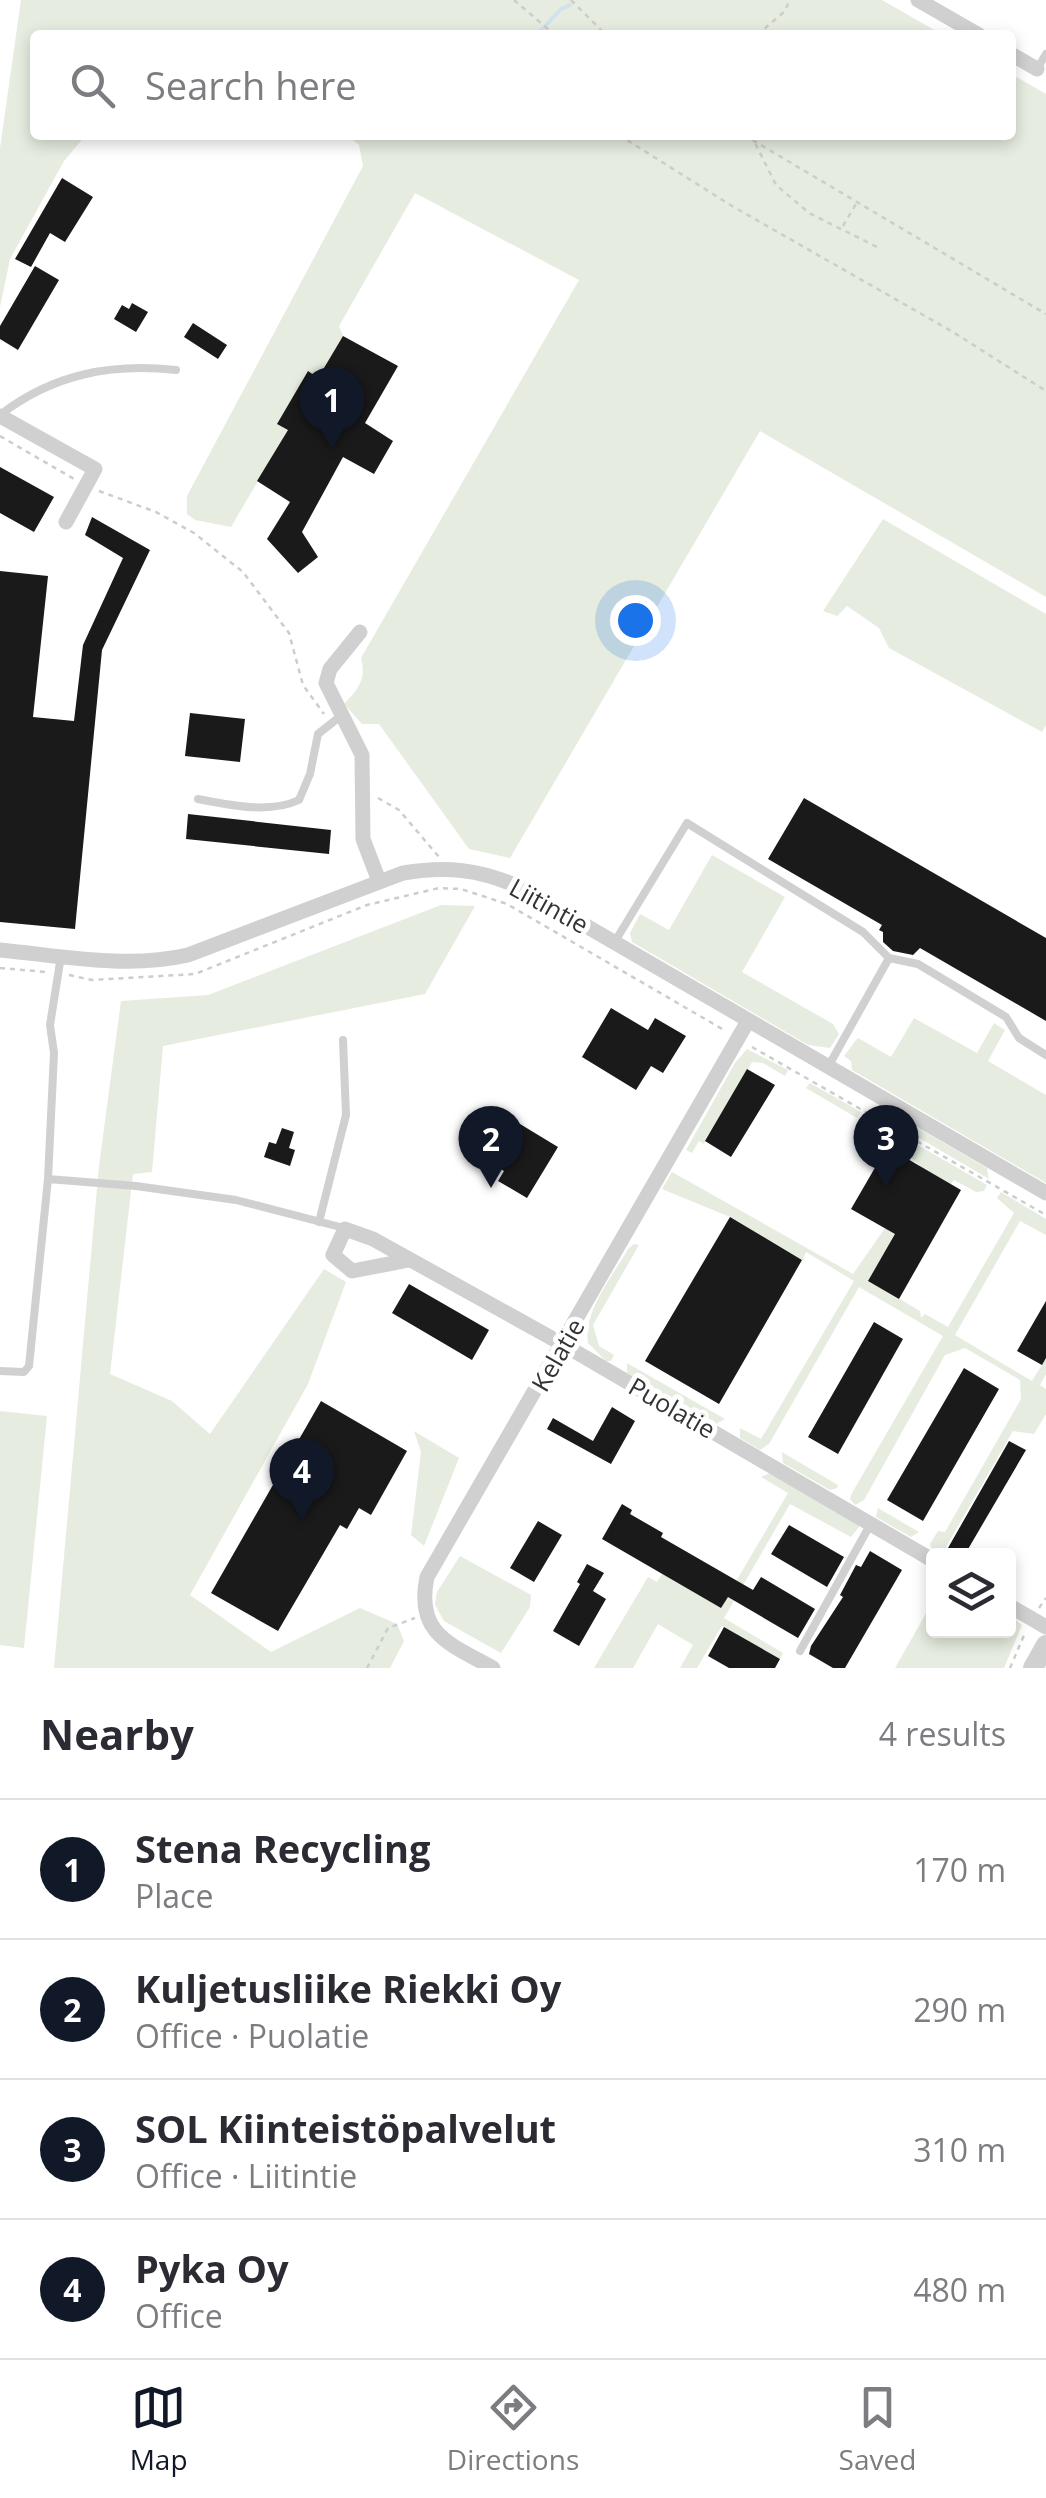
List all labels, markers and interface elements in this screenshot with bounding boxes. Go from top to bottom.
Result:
search box [30,30,1016,140]
icon: search [65,58,120,113]
text: Search here [145,59,357,111]
pin: 1 [300,366,364,449]
your location [610,595,661,646]
street label: Liitintie [504,870,595,941]
pin: 3 [854,1104,918,1187]
pin: 2 [458,1106,524,1188]
street label: Kelatie [523,1312,592,1397]
street label: Puolatie [623,1369,722,1446]
pin: 4 [270,1438,334,1520]
map controls [926,1548,1016,1638]
button: layers [926,1548,1016,1638]
text: Nearby [40,1705,194,1762]
text: 4 results [879,1712,1006,1755]
text: Stena Recycling [135,1822,431,1874]
text: 1 [63,1848,82,1891]
text: 170 m [913,1848,1006,1891]
text: Place [135,1874,213,1917]
text: Kuljetusliike Riekki Oy [135,1962,561,2014]
text: 2 [63,1988,82,2031]
text: 290 m [913,1988,1006,2031]
text: Office · Puolatie [135,2014,369,2057]
text: SOL Kiinteistöpalvelut [135,2102,556,2154]
text: 3 [63,2128,82,2171]
text: 310 m [913,2128,1006,2171]
text: Office · Liitintie [135,2154,357,2197]
text: Pyka Oy [135,2242,289,2294]
text: 4 [63,2268,82,2311]
text: 480 m [913,2268,1006,2311]
text: Office [135,2294,223,2337]
tab: Map [130,2380,188,2478]
tab: Directions [447,2380,579,2478]
tab: Saved [839,2380,916,2478]

